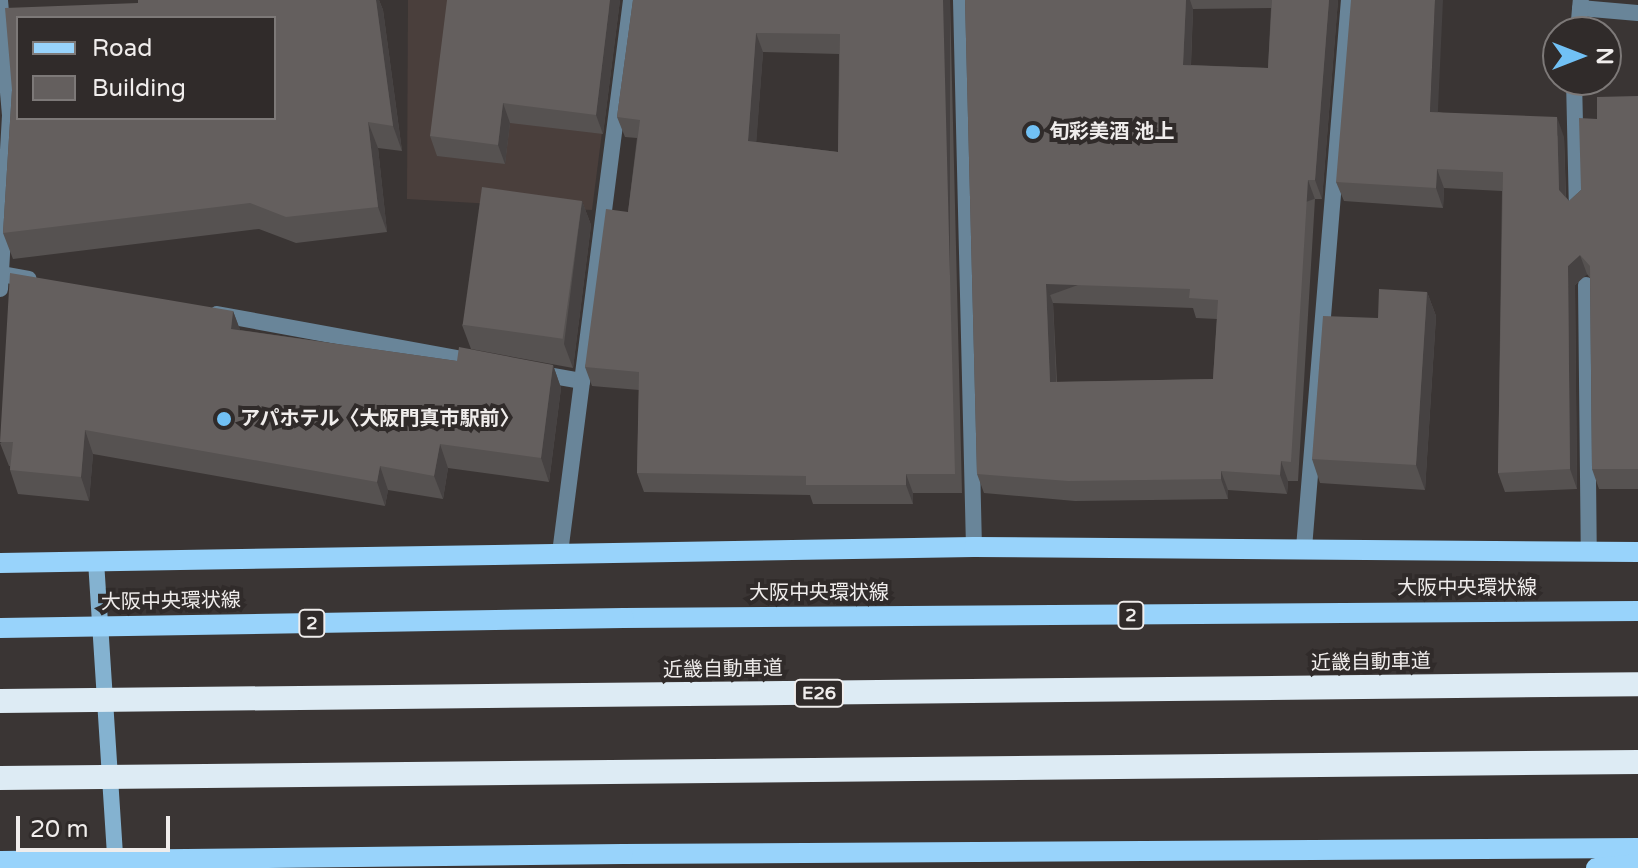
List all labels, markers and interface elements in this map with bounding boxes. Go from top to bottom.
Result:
legend [16,16,276,120]
north arrow [1542,16,1622,96]
text: Road [92,34,152,63]
text: N [1591,47,1617,65]
text: Building [92,74,186,103]
place label: 旬彩美酒 池上 [1049,120,1174,144]
marker: 旬彩美酒 池上 [1024,123,1042,141]
place label: アパホテル〈大阪門真市駅前〉 [240,407,520,431]
marker: アパホテル〈大阪門真市駅前〉 [215,410,233,428]
street label: 大阪中央環状線 [1397,576,1537,600]
street label: 大阪中央環状線 [749,581,889,605]
street label: 大阪中央環状線 [101,589,241,615]
road number: 2 [1117,601,1145,629]
road number: 2 [298,609,326,637]
street label: 近畿自動車道 [1311,650,1431,676]
street label: 近畿自動車道 [663,657,783,683]
road number: E26 [793,679,845,707]
scale bar [20,800,174,850]
text: 20 m [30,815,88,844]

